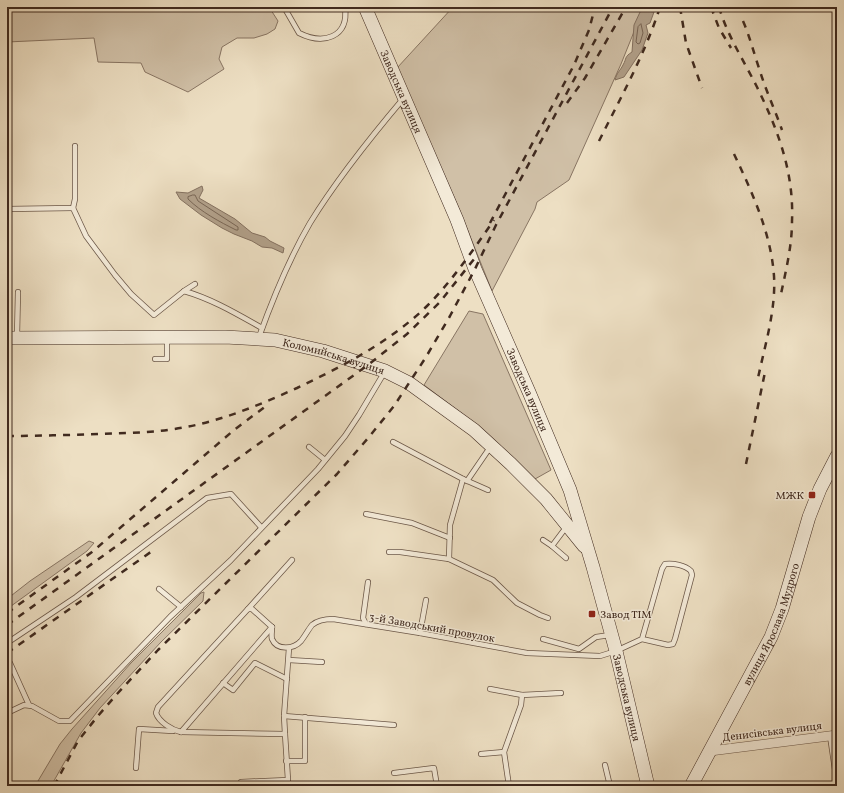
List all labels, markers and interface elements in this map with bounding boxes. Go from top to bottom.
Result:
street label: Заводська вулиця [376,48,425,136]
street label: Коломийська вулиця [281,336,386,379]
street label: Заводська вулиця [502,346,551,435]
place label: МЖК [776,489,805,504]
marker: МЖК [807,490,817,500]
street label: вулиця Ярослава Мудрого [740,562,804,689]
place label: Завод ТІМ [600,608,652,623]
marker: Завод ТІМ [587,609,597,619]
street label: 3-й Заводський провулок [368,610,496,647]
street label: Заводська вулиця [608,653,643,743]
street label: Денисівська вулиця [722,719,823,746]

